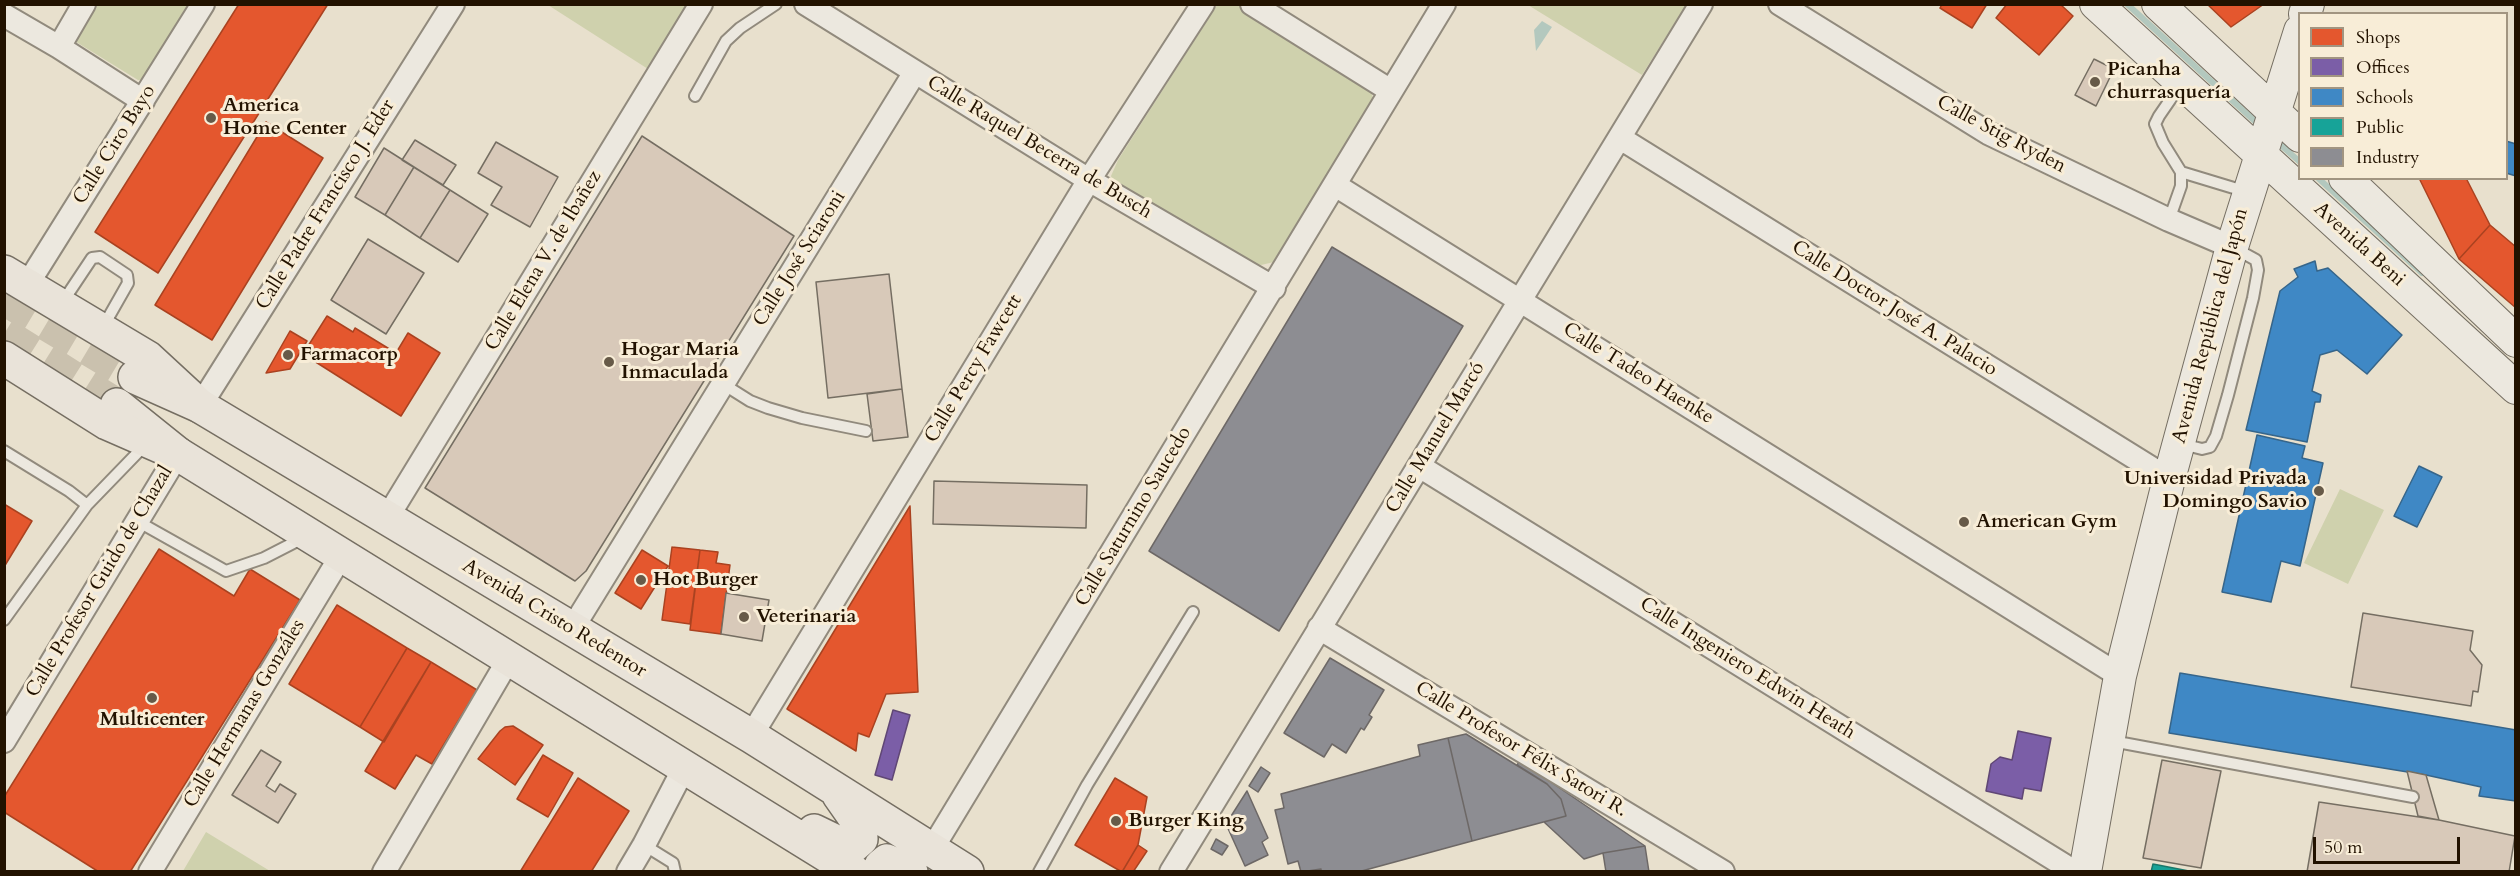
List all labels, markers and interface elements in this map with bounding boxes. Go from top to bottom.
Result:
legend [2298,12,2508,180]
text: Shops [2356,25,2400,50]
text: Offices [2356,55,2410,80]
place label: Picanha churrasquería [2107,58,2231,105]
street label: Calle Raquel Becerra de Busch [922,71,1156,225]
marker: Picanha churrasquería [2088,75,2102,89]
street label: Calle Ciro Bayo [69,81,161,209]
text: Schools [2356,85,2413,110]
street label: Calle Stig Ryden [1932,91,2070,179]
place label: America Home Center [223,94,347,141]
street label: Calle Padre Francisco J. Eder [251,95,401,315]
marker: America Home Center [204,111,218,125]
text: Public [2356,115,2404,140]
text: Industry [2356,145,2420,170]
street label: Calle Elena V. de Ibañez [481,166,607,356]
street label: Calle José Sciaroni [749,187,851,331]
street label: Avenida Beni [2308,198,2410,292]
street label: Avenida República del Japón [2168,206,2254,446]
street label: Calle Doctor José A. Palacio [1787,236,2001,382]
street label: Calle Percy Fawcett [920,291,1028,447]
street label: Calle Tadeo Haenke [1558,318,1718,430]
place label: Hogar Maria Inmaculada [621,338,739,385]
place label: Farmacorp [300,343,398,367]
marker: Farmacorp [281,348,295,362]
marker: Hogar Maria Inmaculada [602,355,616,369]
street label: Calle Manuel Marcó [1381,358,1491,518]
street label: Calle Saturnino Saucedo [1071,423,1197,611]
street label: Calle Profesor Guido de Chazal [21,462,179,702]
place label: Universidad Privada Domingo Savio [2124,467,2307,514]
marker: Universidad Privada Domingo Savio [2312,484,2326,498]
place label: American Gym [1976,510,2117,534]
marker: American Gym [1957,515,1971,529]
street label: Avenida Cristo Redentor [457,554,651,684]
place label: Hot Burger [653,568,758,592]
marker: Hot Burger [634,573,648,587]
street label: Calle Ingeniero Edwin Heath [1635,593,1859,745]
place label: Veterinaria [756,605,856,629]
marker: Veterinaria [737,610,751,624]
street label: Calle Hermanas Gonzáles [179,615,311,813]
street label: Calle Profesor Félix Satori R. [1411,677,1631,823]
marker: Multicenter [145,691,159,705]
place label: Multicenter [99,708,205,732]
place label: Burger King [1128,809,1244,833]
marker: Burger King [1109,814,1123,828]
scale bar [2316,825,2463,863]
text: 50 m [2324,835,2363,860]

